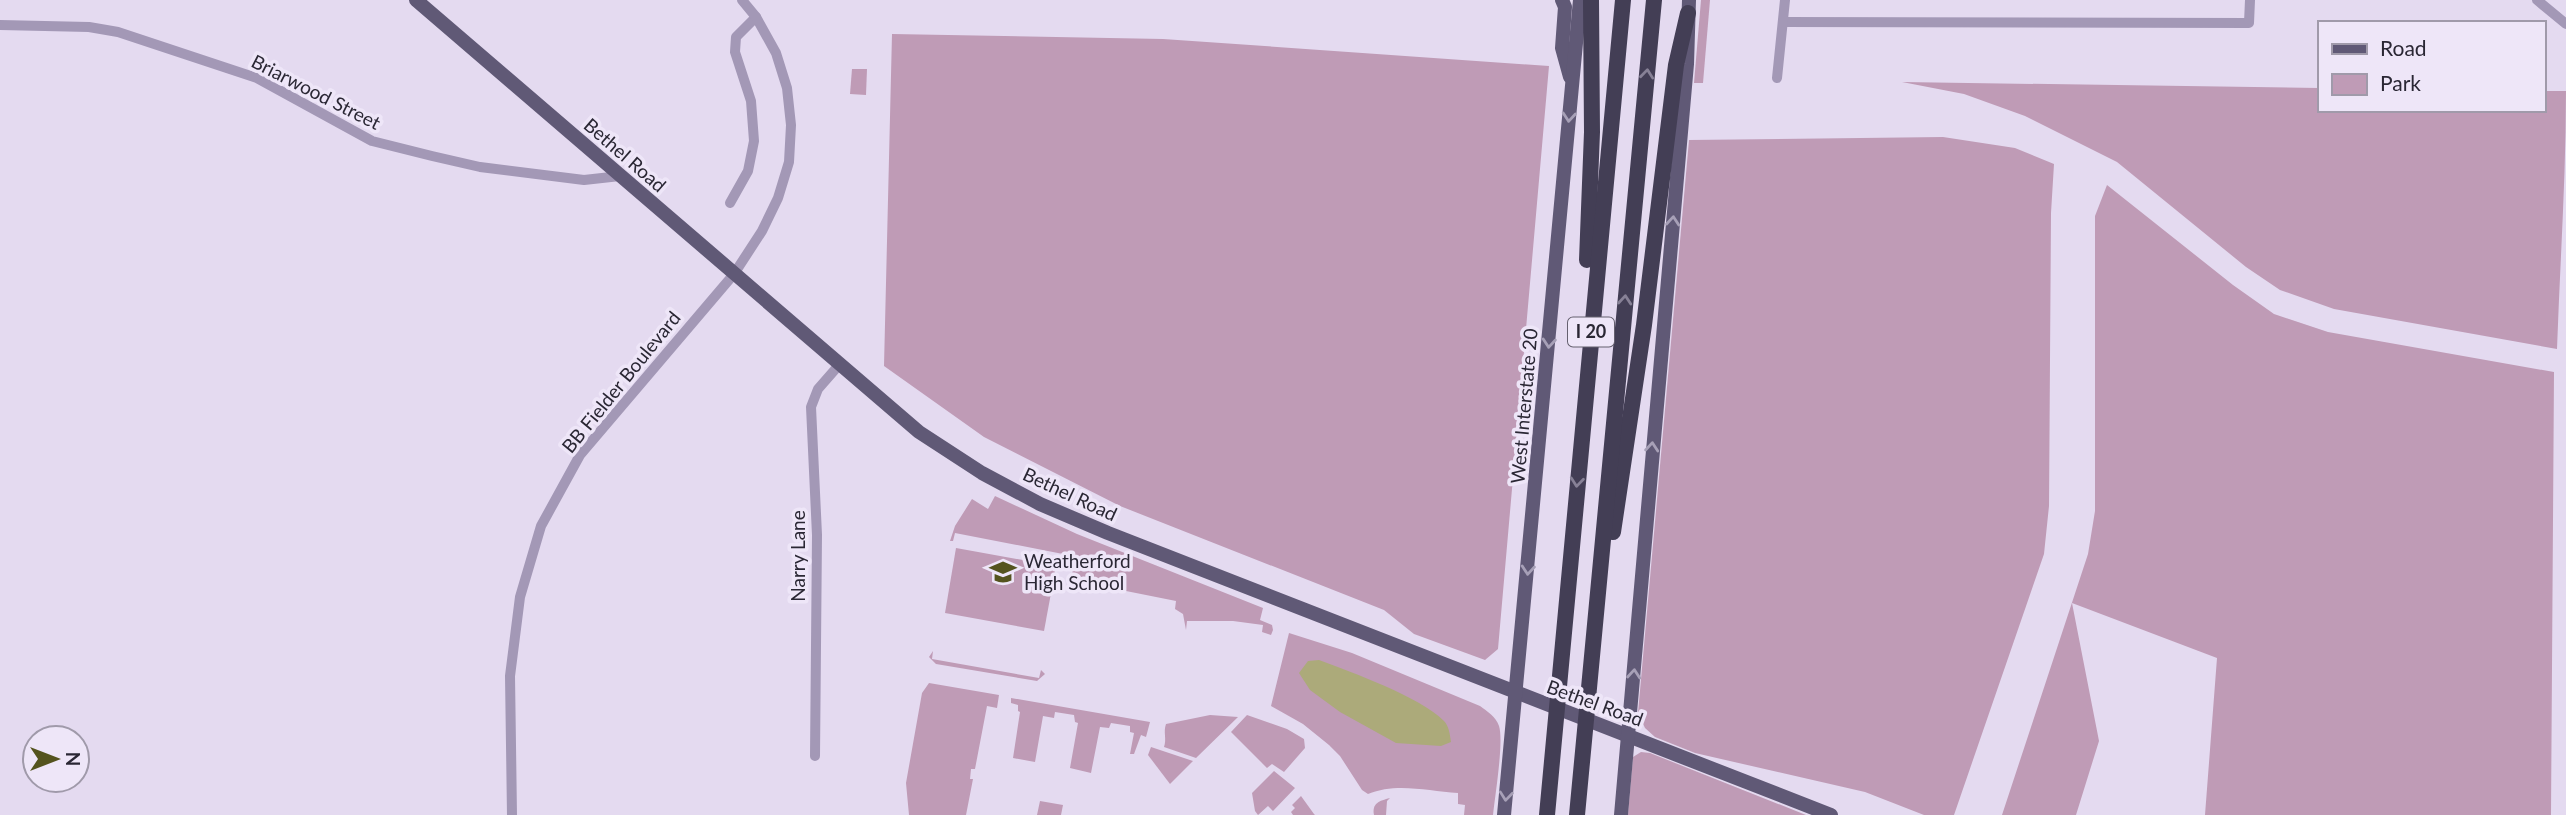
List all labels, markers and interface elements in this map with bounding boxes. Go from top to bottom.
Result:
legend [2318,21,2545,112]
text: Road [2380,35,2427,60]
street label: Briarwood Street [248,49,385,134]
one-way arrow [1639,68,1654,79]
text: Park [2380,70,2421,95]
one-way arrow [1562,111,1577,123]
street label: Bethel Road [580,113,671,196]
one-way arrow [1665,215,1680,226]
one-way arrow [1617,294,1632,305]
street label: BB Fielder Boulevard [557,306,685,457]
road number: I 20 [1568,318,1614,346]
street label: West Interstate 20 [1505,327,1542,485]
one-way arrow [1542,338,1557,349]
one-way arrow [1645,441,1660,453]
street label: Bethel Road [1020,462,1121,525]
one-way arrow [1570,477,1585,488]
street label: Narry Lane [786,510,809,602]
place label: Weatherford High School [1024,549,1131,594]
school or university icon: Weatherford High School [988,557,1018,587]
one-way arrow [1521,565,1536,576]
one-way arrow [1626,668,1641,680]
street label: Bethel Road [1544,674,1647,731]
north arrow [21,724,91,794]
text: N [62,752,85,766]
one-way arrow [1499,791,1514,802]

